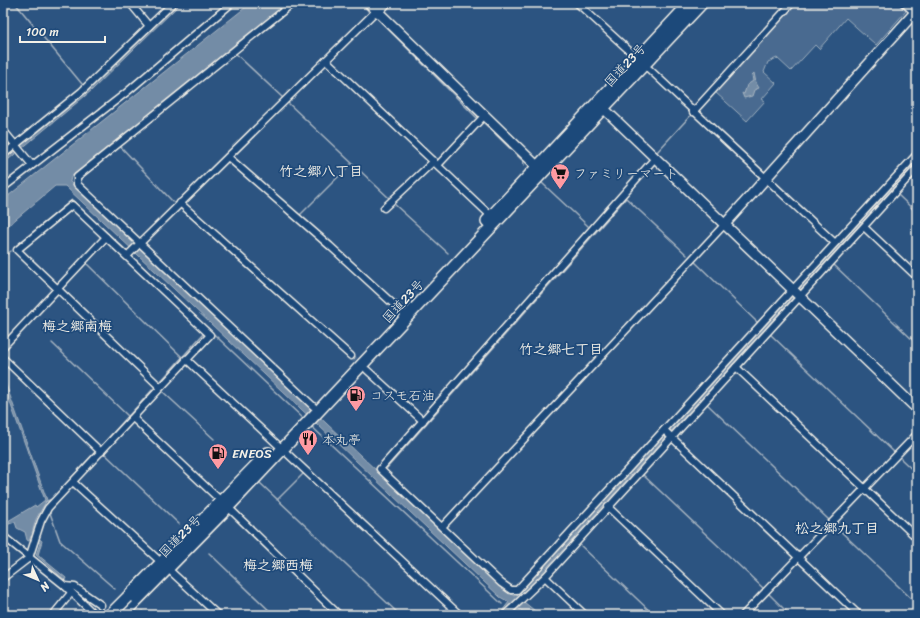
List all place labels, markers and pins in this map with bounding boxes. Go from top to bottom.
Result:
supermarket icon: ファミリーマート [549,162,571,190]
place label: ファミリーマート [574,162,678,185]
fuel station icon: コスモ石油 [345,384,367,412]
place label: コスモ石油 [370,384,434,407]
restaurant icon: 本丸亭 [297,428,319,456]
place label: 本丸亭 [322,428,361,451]
fuel station icon: ENEOS [207,442,229,470]
place label: ENEOS [232,442,272,465]

